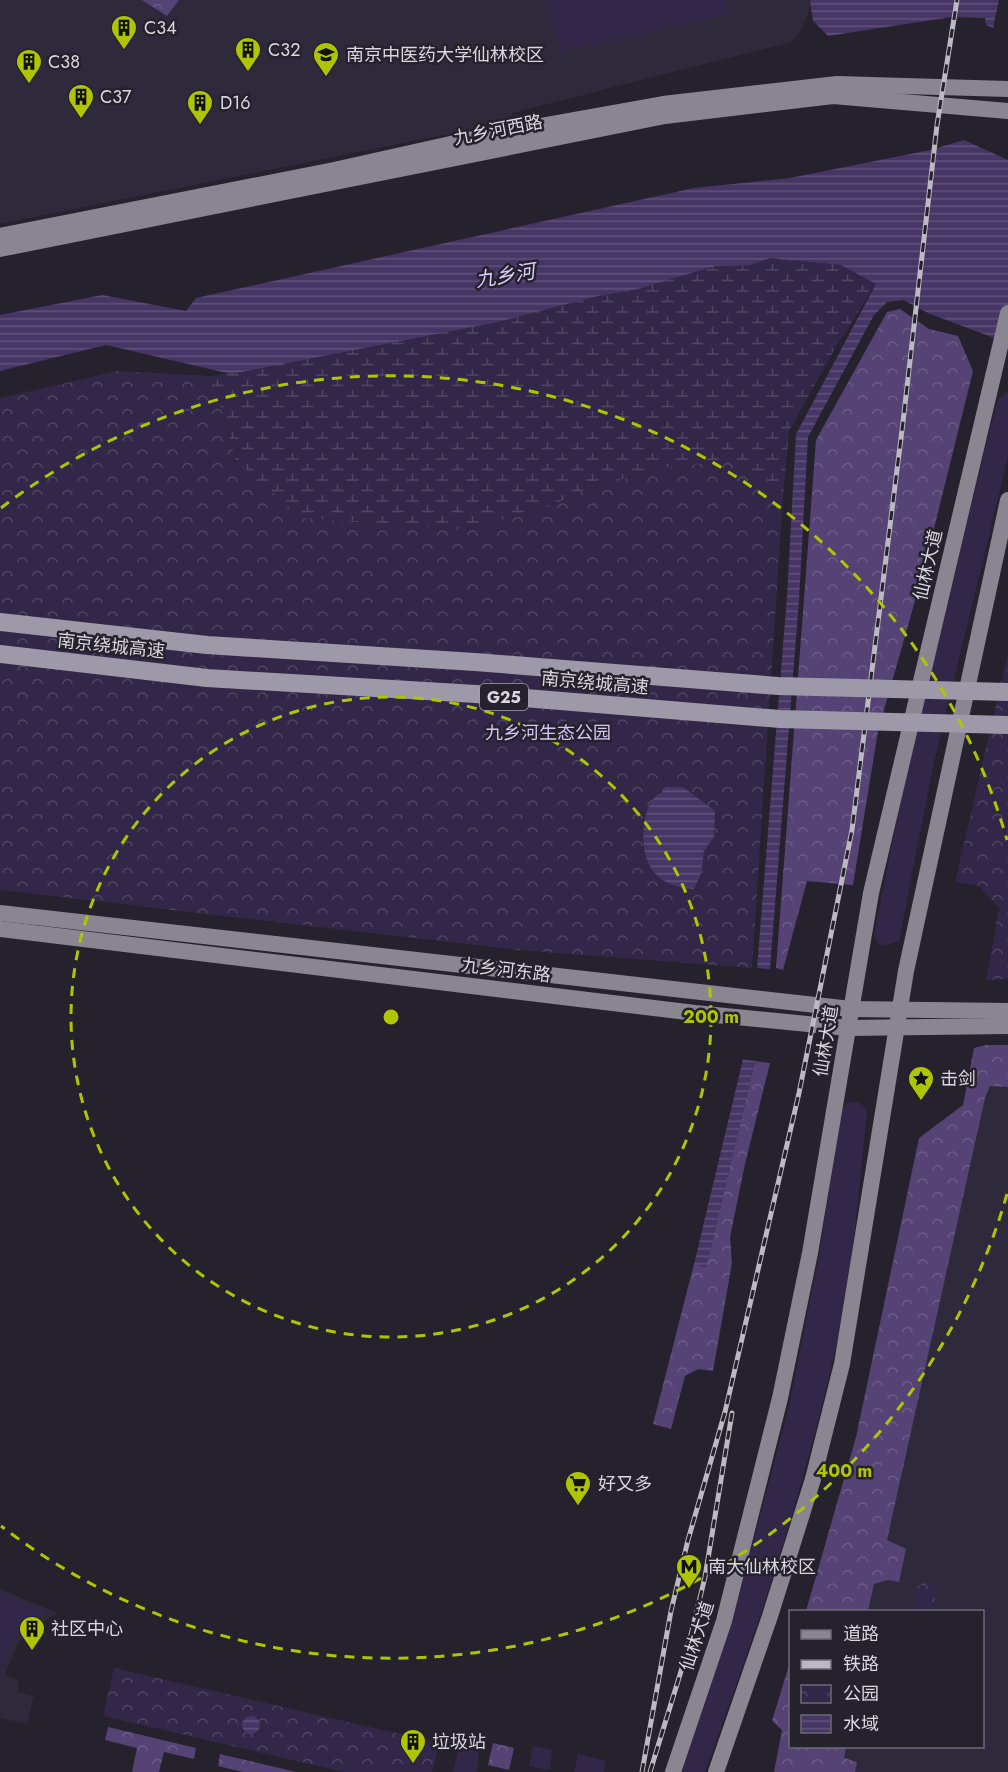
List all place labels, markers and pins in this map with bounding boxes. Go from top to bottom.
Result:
building icon: C34 [109,13,139,51]
place label: C34 [144,15,177,41]
building icon: C32 [233,35,263,73]
place label: C32 [268,37,300,63]
school or university icon: 南京中医药大学仙林校区 [311,40,341,78]
place label: 南京中医药大学仙林校区 [346,42,544,68]
building icon: C38 [14,47,44,85]
place label: C38 [48,49,80,75]
building icon: C37 [66,82,96,120]
place label: C37 [100,84,132,110]
building icon: D16 [185,88,215,126]
place label: D16 [220,90,251,116]
centre of rings [381,1007,401,1027]
place icon: 击剑 [906,1064,936,1102]
place label: 击剑 [940,1066,976,1092]
supermarket icon: 好又多 [563,1469,593,1507]
place label: 好又多 [598,1471,652,1497]
metro station icon: 南大仙林校区 [674,1552,704,1590]
place label: 南大仙林校区 [708,1554,816,1580]
building icon: 社区中心 [17,1614,47,1652]
place label: 社区中心 [51,1616,123,1642]
building icon: 垃圾站 [398,1727,428,1765]
place label: 垃圾站 [432,1729,486,1755]

